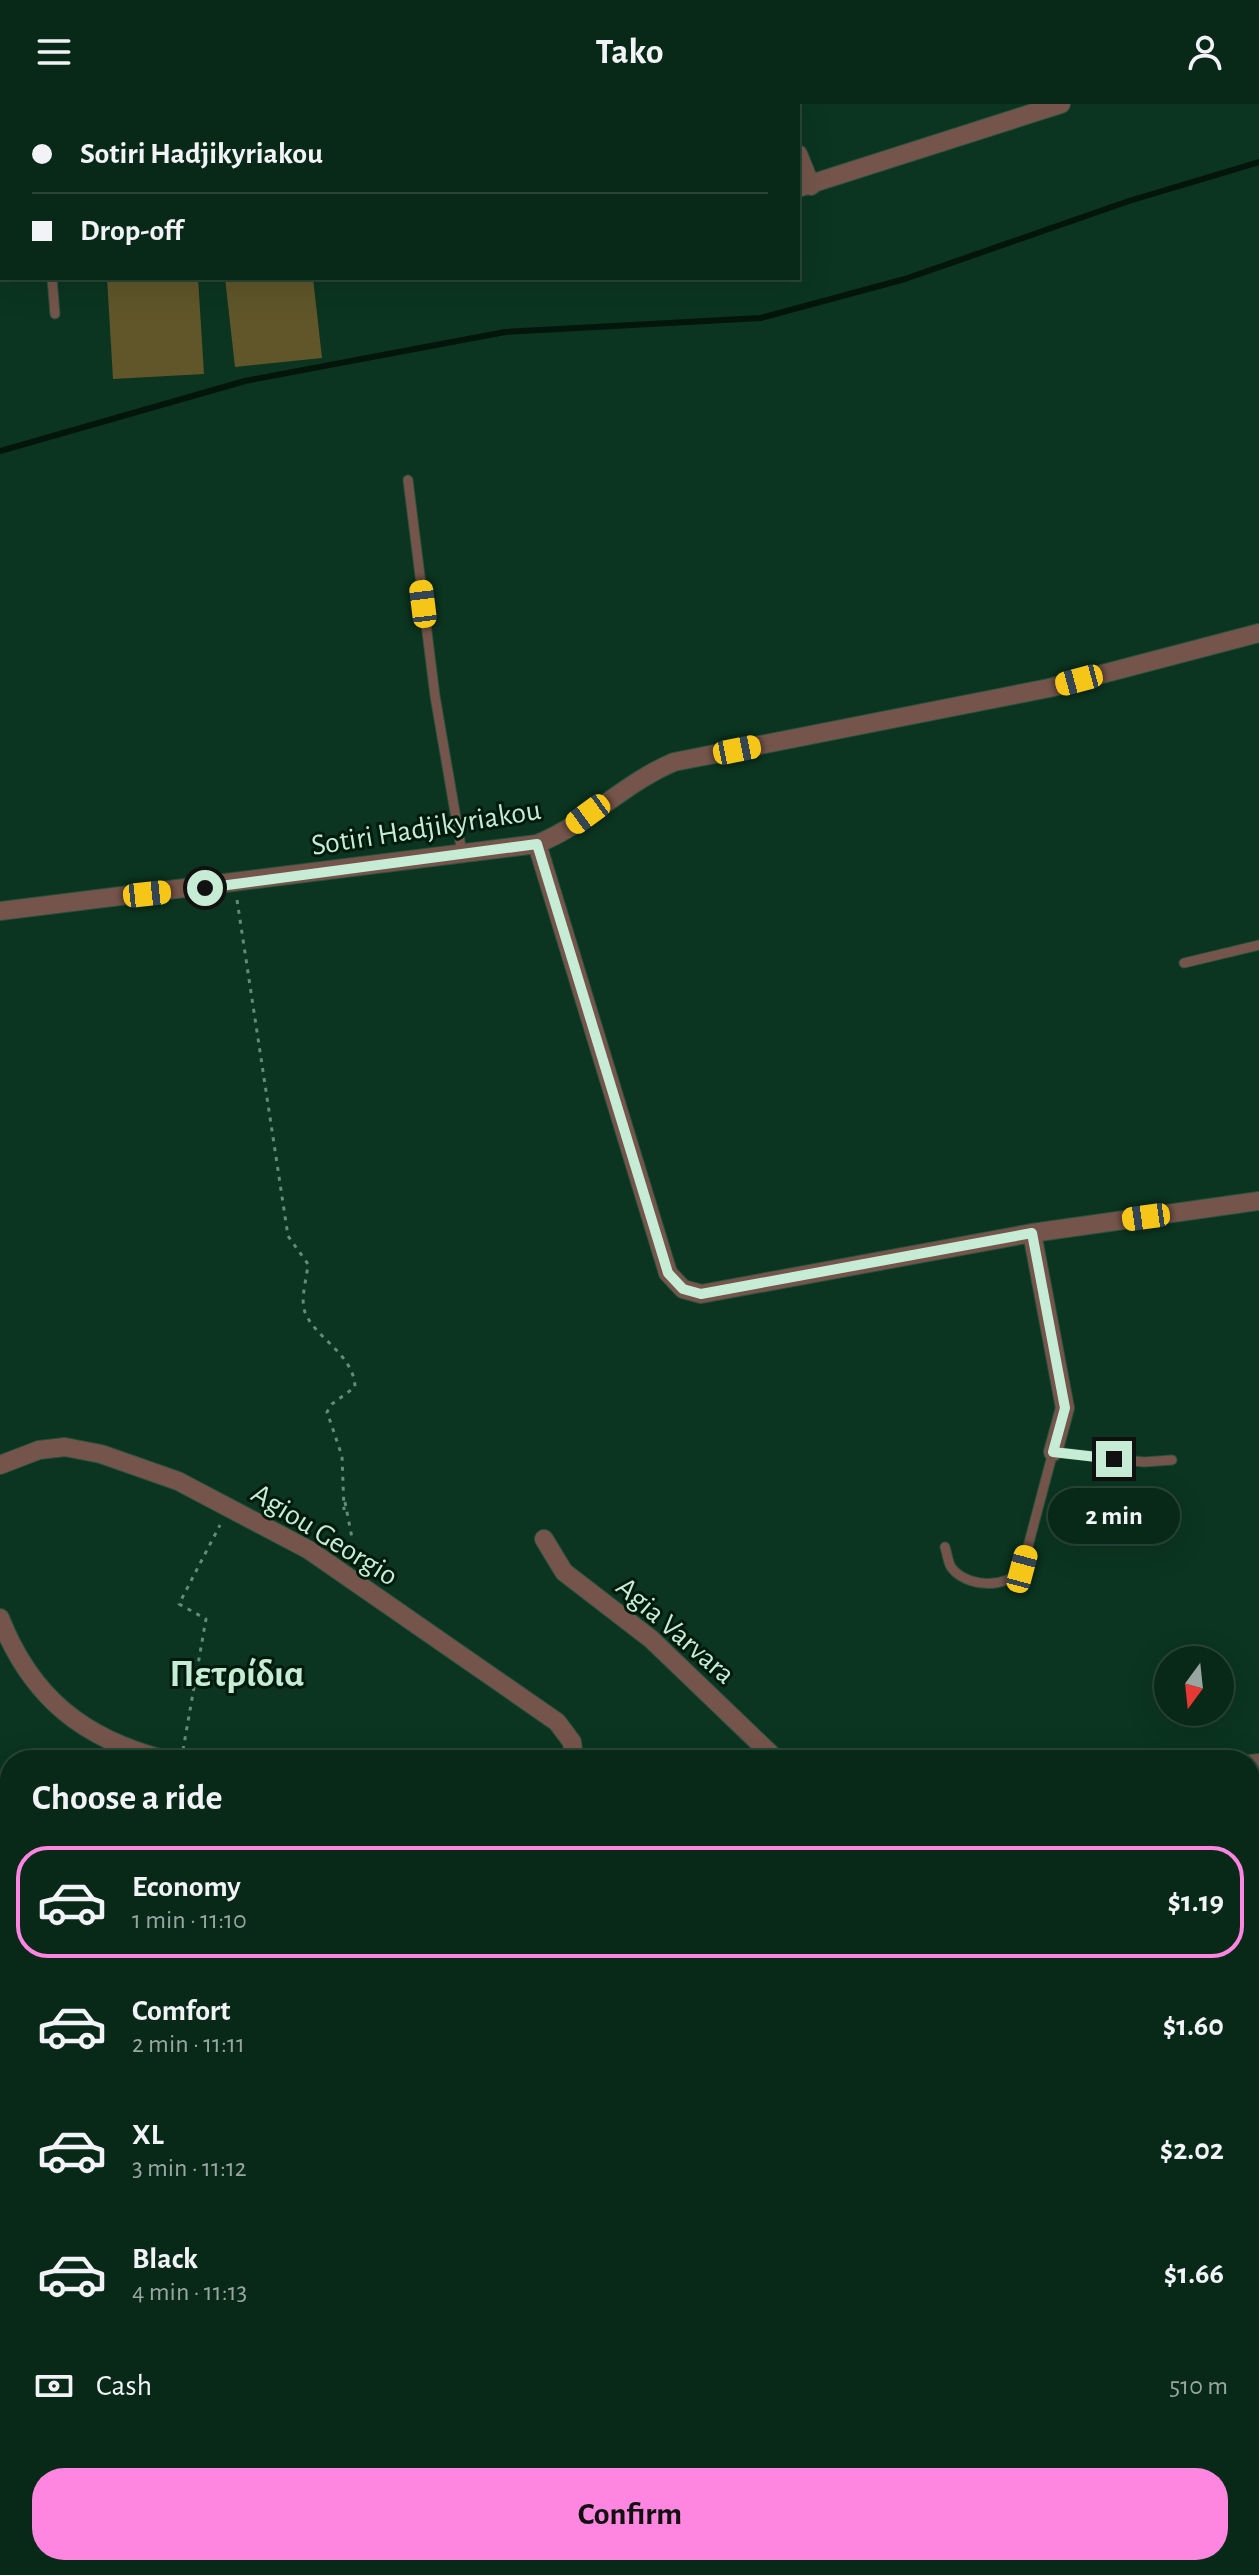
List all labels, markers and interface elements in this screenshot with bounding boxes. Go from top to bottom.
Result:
icon: menu [32,30,76,74]
icon: person [1183,30,1227,74]
text: Tako [595,34,664,70]
text: Sotiri Hadjikyriakou [80,139,323,169]
text: Drop-off [80,216,183,246]
car [408,579,438,629]
car [1053,662,1105,698]
car [711,734,763,766]
car [562,790,614,838]
street label: Sotiri Hadjikyriakou [309,795,543,861]
route start [187,870,223,906]
car [122,880,172,908]
car [1121,1202,1171,1232]
route end [1096,1441,1132,1477]
street label: Agiou Georgio [246,1478,403,1592]
callout: 2 min [1048,1487,1180,1543]
text: 2 min [1085,1503,1143,1529]
car [1004,1543,1040,1595]
street label: Agia Varvara [610,1572,740,1690]
north arrow [1154,1646,1234,1726]
map controls [1154,1646,1234,1726]
district label: Πετρίδια [169,1656,305,1694]
text: Choose a ride [32,1780,222,1816]
icon: car [36,1866,108,1938]
text: Economy [132,1872,241,1902]
text: $1.19 [1168,1887,1224,1917]
text: 1 min · 11:10 [132,1907,247,1933]
icon: car [36,1990,108,2062]
text: Comfort [132,1996,231,2026]
text: $1.60 [1163,2011,1224,2041]
text: 2 min · 11:11 [132,2031,245,2057]
icon: car [36,2114,108,2186]
text: XL [132,2120,164,2150]
text: $2.02 [1160,2135,1224,2165]
text: 3 min · 11:12 [132,2155,247,2181]
icon: car [36,2238,108,2310]
text: Black [132,2244,198,2274]
text: $1.66 [1164,2259,1224,2289]
text: 4 min · 11:13 [132,2279,247,2305]
icon: cash [32,2364,76,2408]
text: Cash [96,2371,152,2401]
text: 510 m [1169,2373,1228,2399]
button: Confirm [32,2468,1228,2560]

